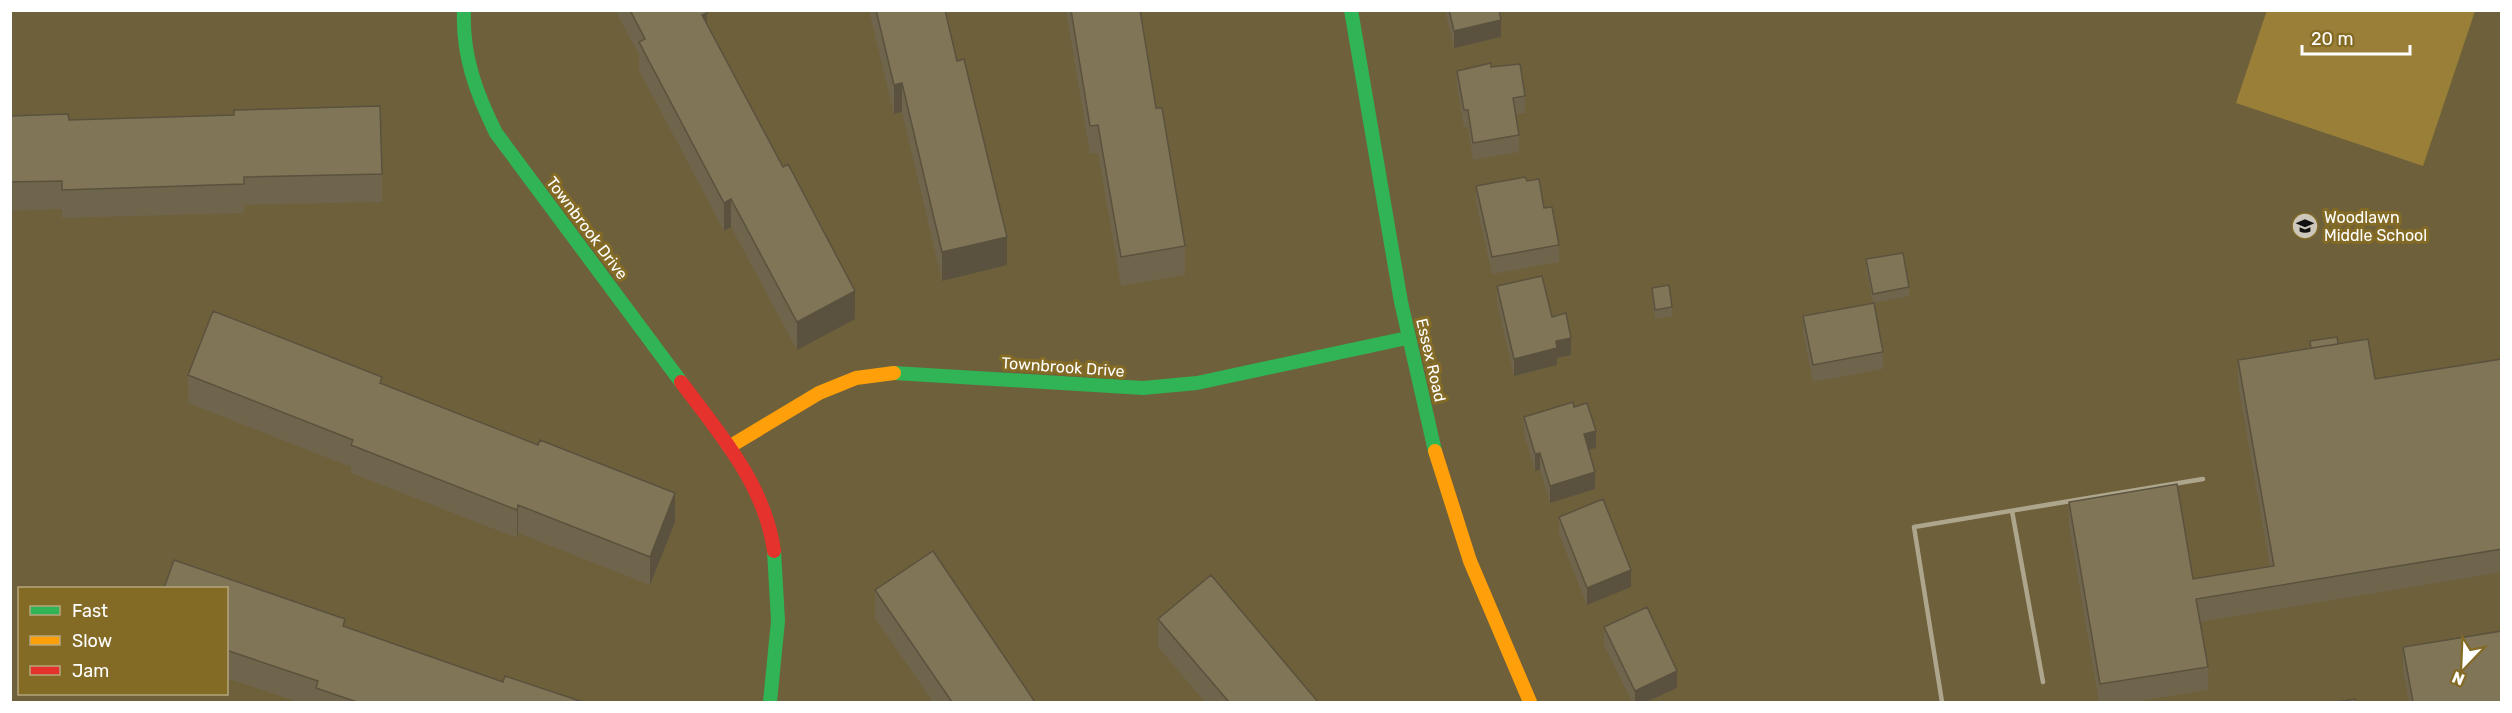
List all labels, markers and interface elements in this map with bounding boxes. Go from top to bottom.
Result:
scale bar [2302,18,2410,56]
text: 20 m [2311,28,2353,50]
street label: Townbrook Drive [542,173,632,283]
place label: Woodlawn Middle School [2324,208,2427,245]
school or university icon: Woodlawn Middle School [2290,211,2320,241]
street label: Essex Road [1412,316,1450,404]
street label: Townbrook Drive [1001,353,1125,381]
legend [18,587,228,695]
text: Fast [72,600,108,622]
text: Slow [72,630,112,652]
north arrow [2434,635,2494,695]
text: Jam [72,660,109,682]
text: N [2449,667,2467,689]

